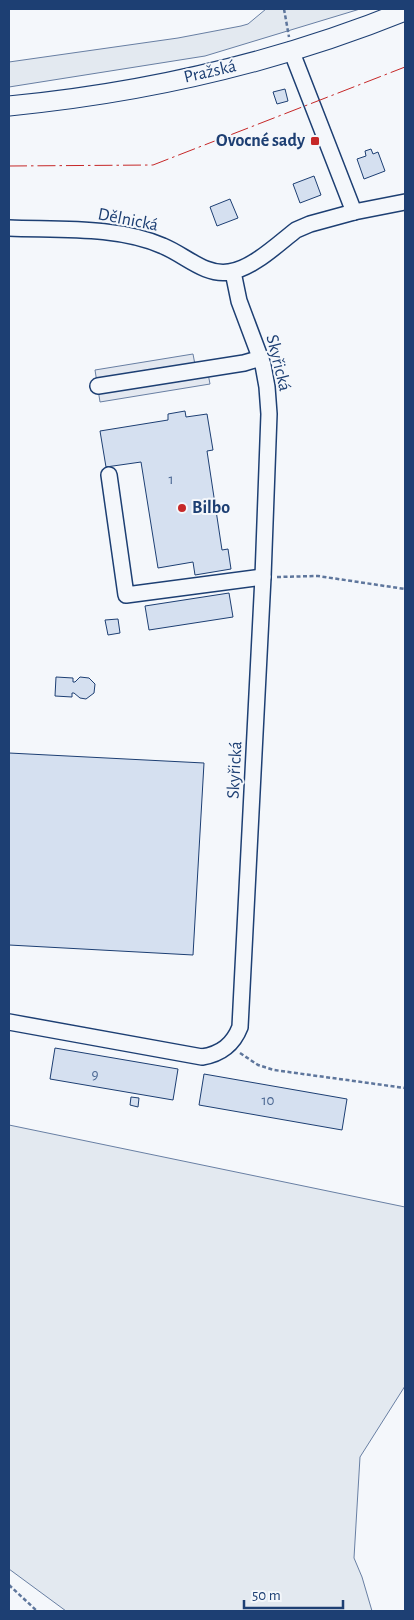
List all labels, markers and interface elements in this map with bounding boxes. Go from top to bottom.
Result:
street label: Pražská [182,57,238,87]
place label: Ovocné sady [216,132,306,150]
marker: Ovocné sady [309,135,321,147]
street label: Dělnická [96,205,160,235]
street label: Skyřická [262,333,294,393]
house number: 1 [168,472,174,487]
place label: Bilbo [192,499,230,517]
marker: Bilbo [176,502,188,514]
street label: Skyřická [225,741,245,799]
house number: 9 [91,1067,99,1082]
house number: 10 [261,1093,275,1108]
scale bar [244,1578,343,1610]
text: 50 m [252,1588,281,1603]

